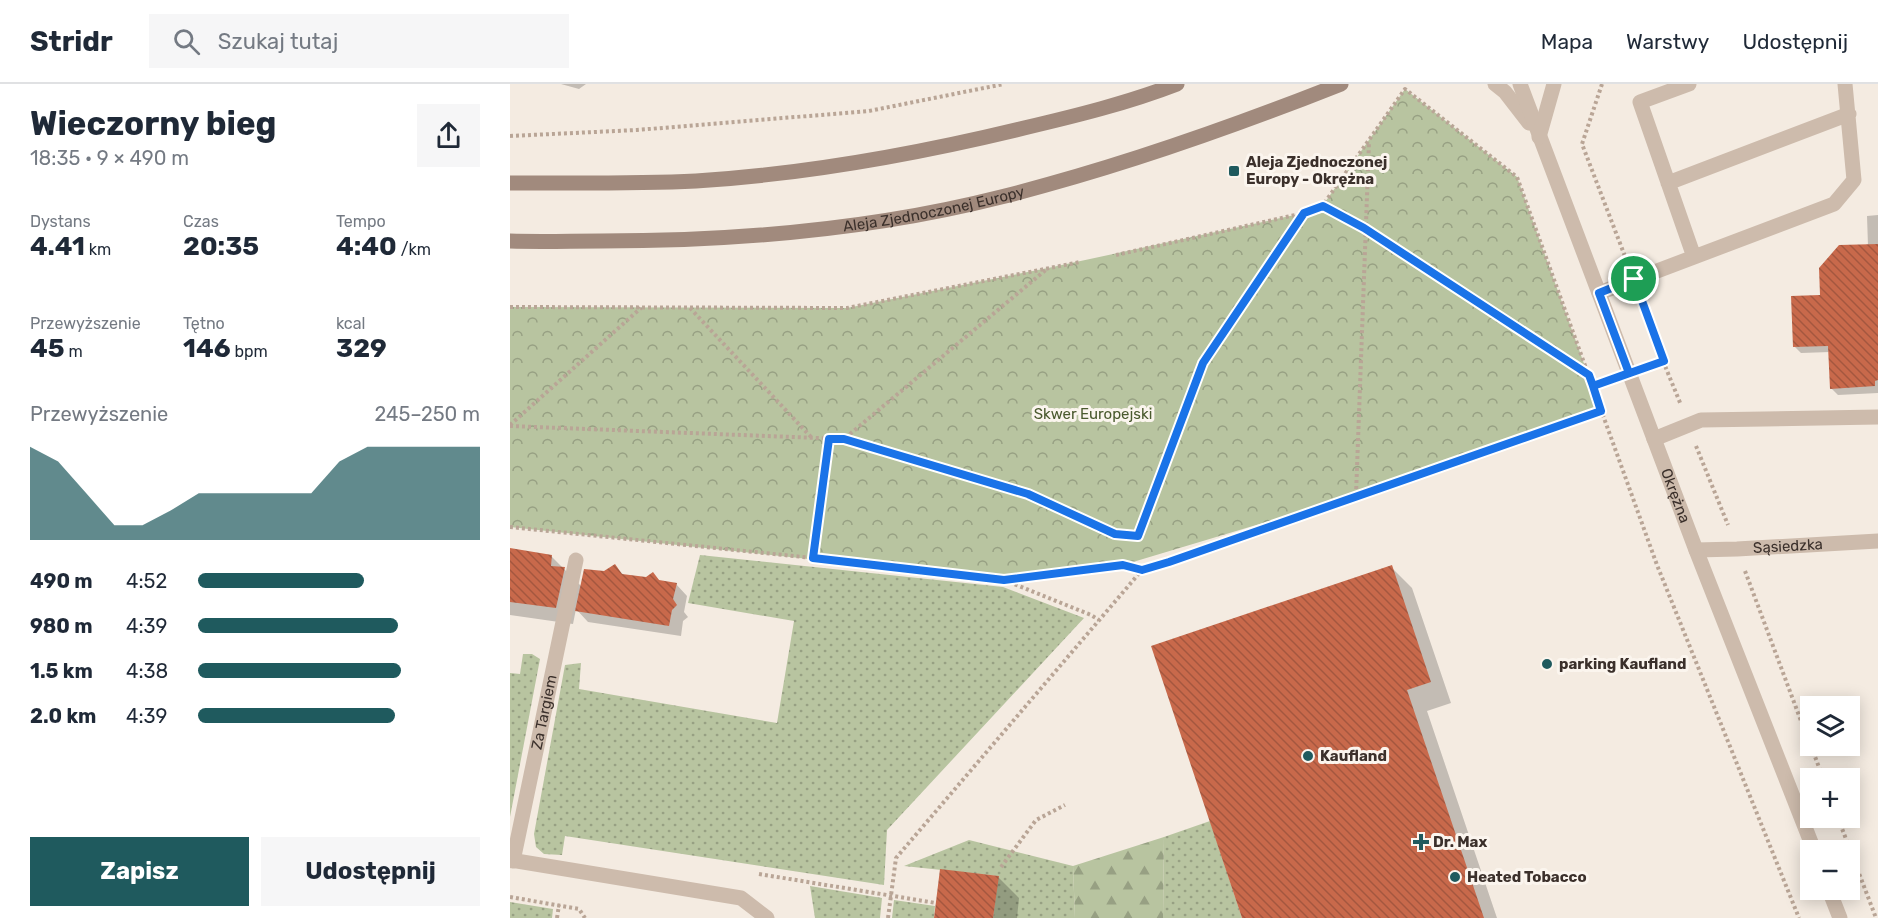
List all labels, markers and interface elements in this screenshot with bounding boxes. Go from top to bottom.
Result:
search box [149,14,569,68]
text: Stridr [30,25,113,58]
icon: search [170,25,203,58]
text: Szukaj tutaj [218,28,338,55]
text: Mapa [1541,29,1593,54]
text: Warstwy [1626,29,1709,54]
text: Udostępnij [1742,29,1848,54]
text: Wieczorny bieg [30,104,276,143]
button: share [417,104,480,167]
text: 18:35 · 9 × 490 m [30,146,189,170]
place label: Aleja Zjednoczonej Europy - Okrężna [1246,153,1387,188]
marker: Aleja Zjednoczonej Europy - Okrężna [1227,164,1241,178]
street label: Aleja Zjednoczonej Europy [842,182,1026,236]
text: Dystans [30,212,91,231]
text: Czas [183,212,219,231]
text: Tempo [336,212,386,231]
text: 4.41 [30,231,85,262]
text: 20:35 [183,231,259,262]
text: 4:40 [336,231,397,262]
text: km [85,240,111,259]
text: /km [397,240,431,259]
pin [1608,253,1659,304]
icon: arrive [1617,262,1650,295]
text: Przewyższenie [30,314,141,333]
text: Tętno [183,314,225,333]
text: kcal [336,314,365,333]
text: 45 [30,333,65,364]
text: 146 [183,333,231,364]
text: 329 [336,333,387,364]
text: m [65,342,83,361]
text: bpm [231,342,268,361]
text: Przewyższenie [30,402,168,426]
text: 245–250 m [374,402,480,426]
park label: Skwer Europejski [1034,405,1152,423]
street label: Okrężna [1657,466,1694,525]
street label: Sąsiedzka [1753,535,1823,557]
text: 490 m [30,569,93,593]
text: 4:52 [126,569,167,593]
text: 980 m [30,614,93,638]
text: 4:39 [126,614,167,638]
place label: parking Kaufland [1559,655,1686,673]
marker: parking Kaufland [1540,657,1554,671]
text: 1.5 km [30,659,93,683]
text: 4:38 [126,659,168,683]
street label: Za Targiem [528,673,561,751]
map controls [1800,696,1860,900]
button: layers [1800,696,1860,756]
text: 2.0 km [30,704,96,728]
text: 4:39 [126,704,167,728]
place label: Kaufland [1320,747,1387,765]
marker: Kaufland [1301,749,1315,763]
button: + [1800,768,1860,828]
place label: Dr. Max [1433,833,1487,851]
marker: Dr. Max [1414,835,1428,849]
button: Zapisz [30,837,249,906]
button: Udostępnij [261,837,480,906]
button: − [1800,840,1860,900]
place label: Heated Tobacco [1467,868,1587,886]
marker: Heated Tobacco [1448,870,1462,884]

